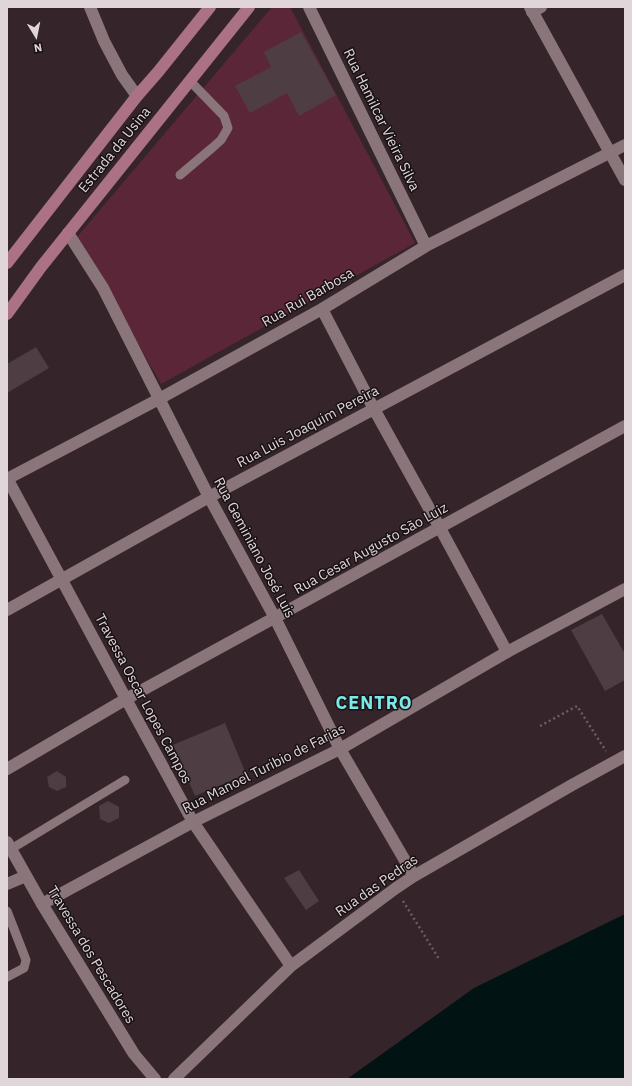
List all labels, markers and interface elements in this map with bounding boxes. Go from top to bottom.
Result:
north arrow [16,16,56,56]
text: N [33,40,43,55]
street label: Rua Hamilcar Vieira Silva [339,46,423,194]
street label: Estrada da Usina [75,104,155,196]
street label: Rua Rui Barbosa [259,265,357,331]
street label: Rua Luis Joaquim Pereira [234,382,382,472]
street label: Rua Geminiano José Luis [210,475,298,621]
street label: Rua Cesar Augusto São Luiz [291,500,451,598]
street label: Travessa Oscar Lopes Campos [91,611,195,787]
district label: CENTRO [336,693,412,715]
street label: Rua Manoel Turibio de Farias [180,721,348,817]
street label: Rua das Pedras [333,851,421,921]
street label: Travessa dos Pescadores [43,883,139,1027]

